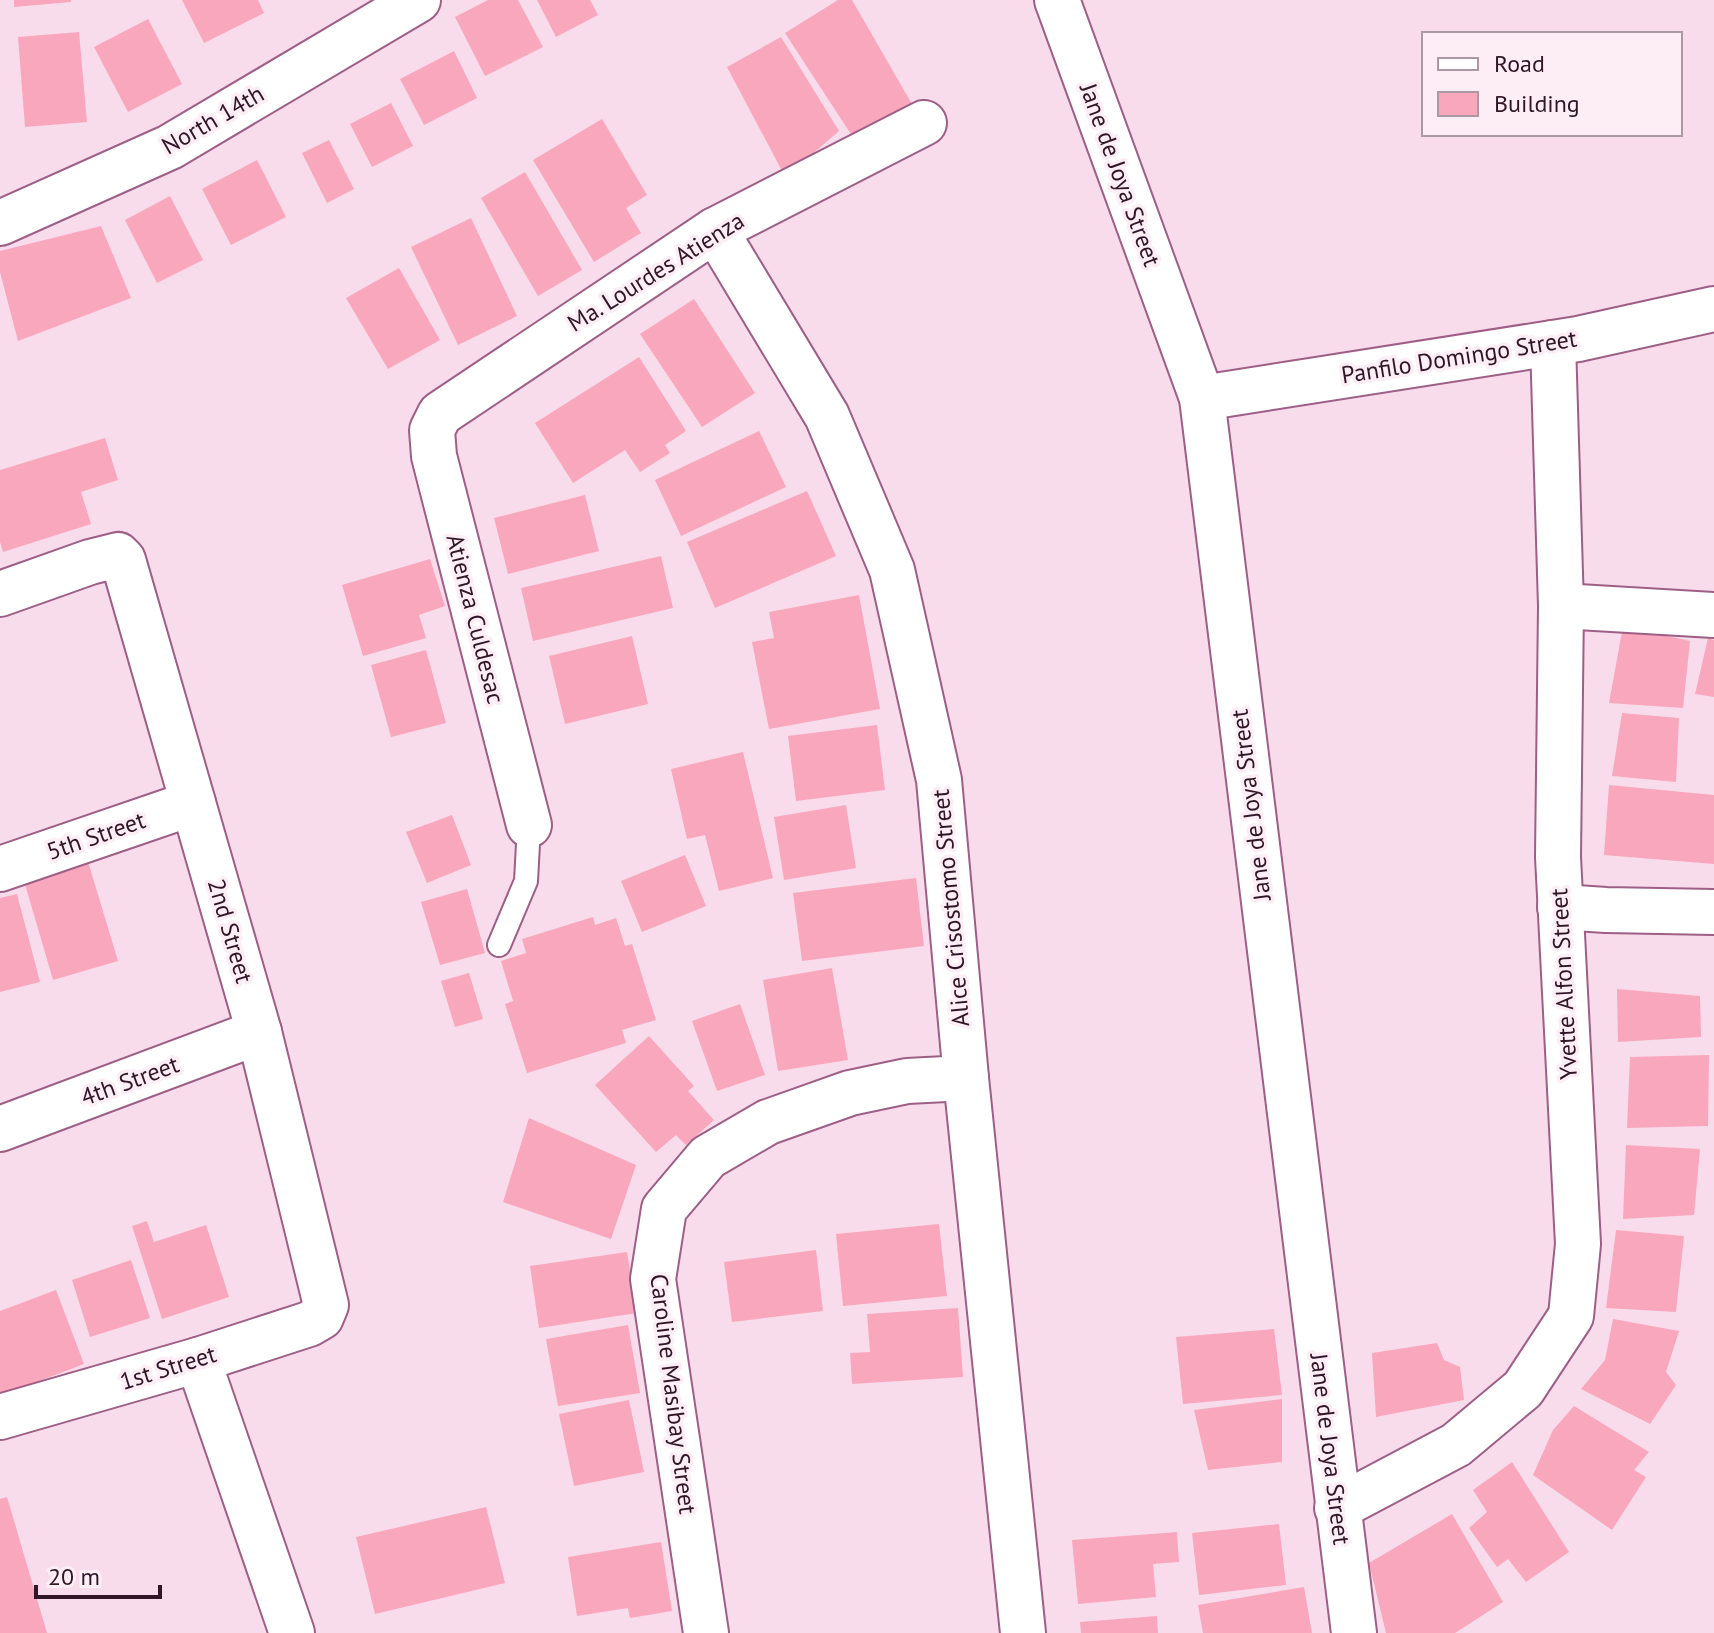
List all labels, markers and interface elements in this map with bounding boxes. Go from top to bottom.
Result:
legend [1422,32,1682,136]
text: Road [1494,48,1545,79]
street label: North 14th [156,78,269,161]
street label: Jane de Joya Street [1073,78,1168,271]
text: Building [1494,88,1580,119]
street label: Ma. Lourdes Atienza [562,205,750,338]
street label: Panfilo Domingo Street [1339,323,1579,390]
street label: Atienza Culdesac [439,531,512,707]
street label: Jane de Joya Street [1223,708,1278,903]
street label: Alice Crisostomo Street [925,788,976,1028]
street label: 5th Street [43,804,149,867]
street label: 2nd Street [201,875,260,986]
street label: Yvette Alfon Street [1543,887,1584,1081]
street label: 4th Street [77,1049,183,1113]
street label: Caroline Masibay Street [643,1272,704,1516]
street label: 1st Street [116,1338,220,1397]
street label: Jane de Joya Street [1303,1351,1358,1546]
scale bar [36,1549,160,1599]
text: 20 m [48,1561,100,1592]

